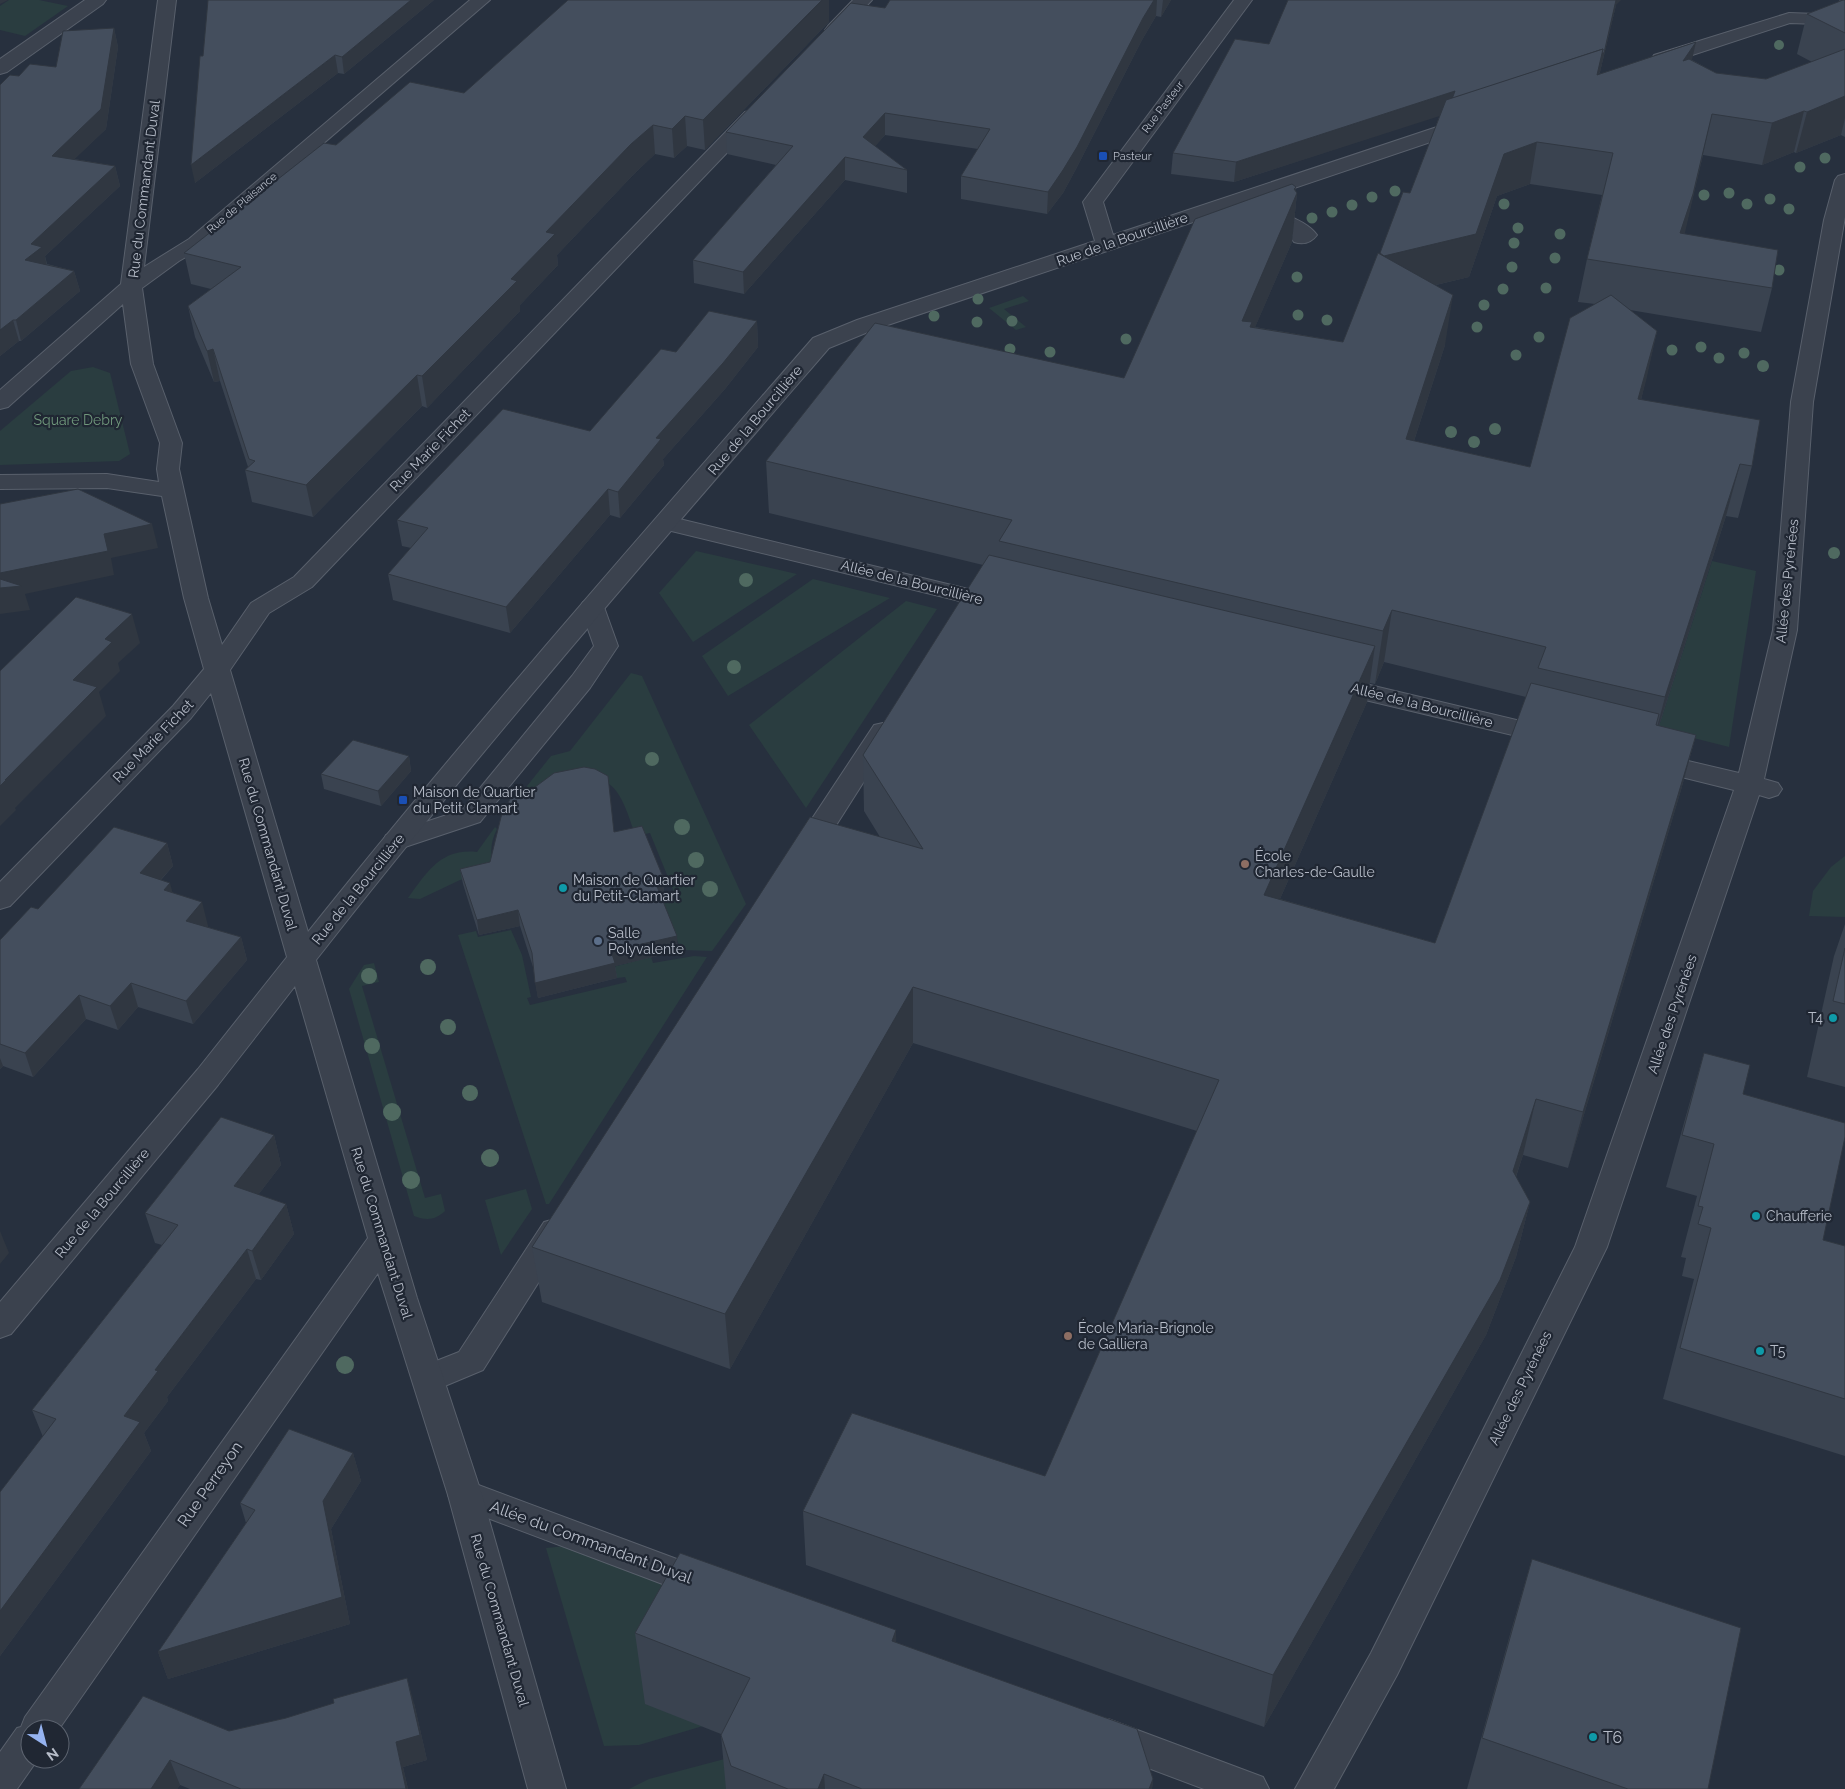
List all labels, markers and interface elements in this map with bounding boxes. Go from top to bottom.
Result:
street label: Rue Pasteur [1139,78,1187,135]
street label: Rue du Commandant Duval [125,99,163,279]
marker: Pasteur [1097,150,1109,162]
place label: Pasteur [1113,150,1152,163]
street label: Rue de Plaisance [204,170,280,236]
street label: Rue de la Bourcillière [1054,209,1190,269]
street label: Rue de la Bourcillière [705,362,805,478]
street label: Rue Marie Fichet [386,405,474,495]
park label: Square Debry [34,412,123,428]
street label: Allée des Pyrénées [1773,518,1802,644]
street label: Allée de la Bourcillière [839,557,985,607]
street label: Allée de la Bourcillière [1349,680,1495,730]
street label: Rue Marie Fichet [109,696,197,786]
street label: Rue du Commandant Duval [236,756,300,932]
place label: Maison de Quartier du Petit Clamart [413,784,536,816]
marker: Maison de Quartier du Petit Clamart [397,794,409,806]
street label: Rue de la Bourcillière [308,830,408,948]
place label: École Charles-de-Gaulle [1255,847,1375,880]
marker: École Charles-de-Gaulle [1239,858,1251,870]
place label: Maison de Quartier du Petit-Clamart [573,872,696,904]
marker: Maison de Quartier du Petit-Clamart [557,882,569,894]
place label: Salle Polyvalente [608,925,684,957]
marker: Salle Polyvalente [592,935,604,947]
street label: Allée des Pyrénées [1644,952,1700,1076]
place label: T4 [1808,1010,1823,1026]
marker: T4 [1827,1012,1839,1024]
street label: Rue de la Bourcillière [52,1145,152,1261]
street label: Rue du Commandant Duval [348,1145,416,1321]
place label: Chaufferie [1766,1208,1832,1224]
marker: Chaufferie [1750,1210,1762,1222]
place label: École Maria-Brignole de Galliera [1078,1319,1214,1352]
street label: Allée des Pyrénées [1485,1328,1555,1448]
marker: École Maria-Brignole de Galliera [1062,1330,1074,1342]
place label: T5 [1770,1343,1786,1359]
marker: T5 [1754,1345,1766,1357]
street label: Rue Perreyon [174,1438,246,1530]
street label: Allée du Commandant Duval [487,1497,695,1588]
street label: Rue du Commandant Duval [468,1532,532,1708]
north arrow [20,1719,70,1769]
place label: T6 [1603,1728,1622,1747]
marker: T6 [1587,1731,1599,1743]
text: N [44,1745,62,1764]

